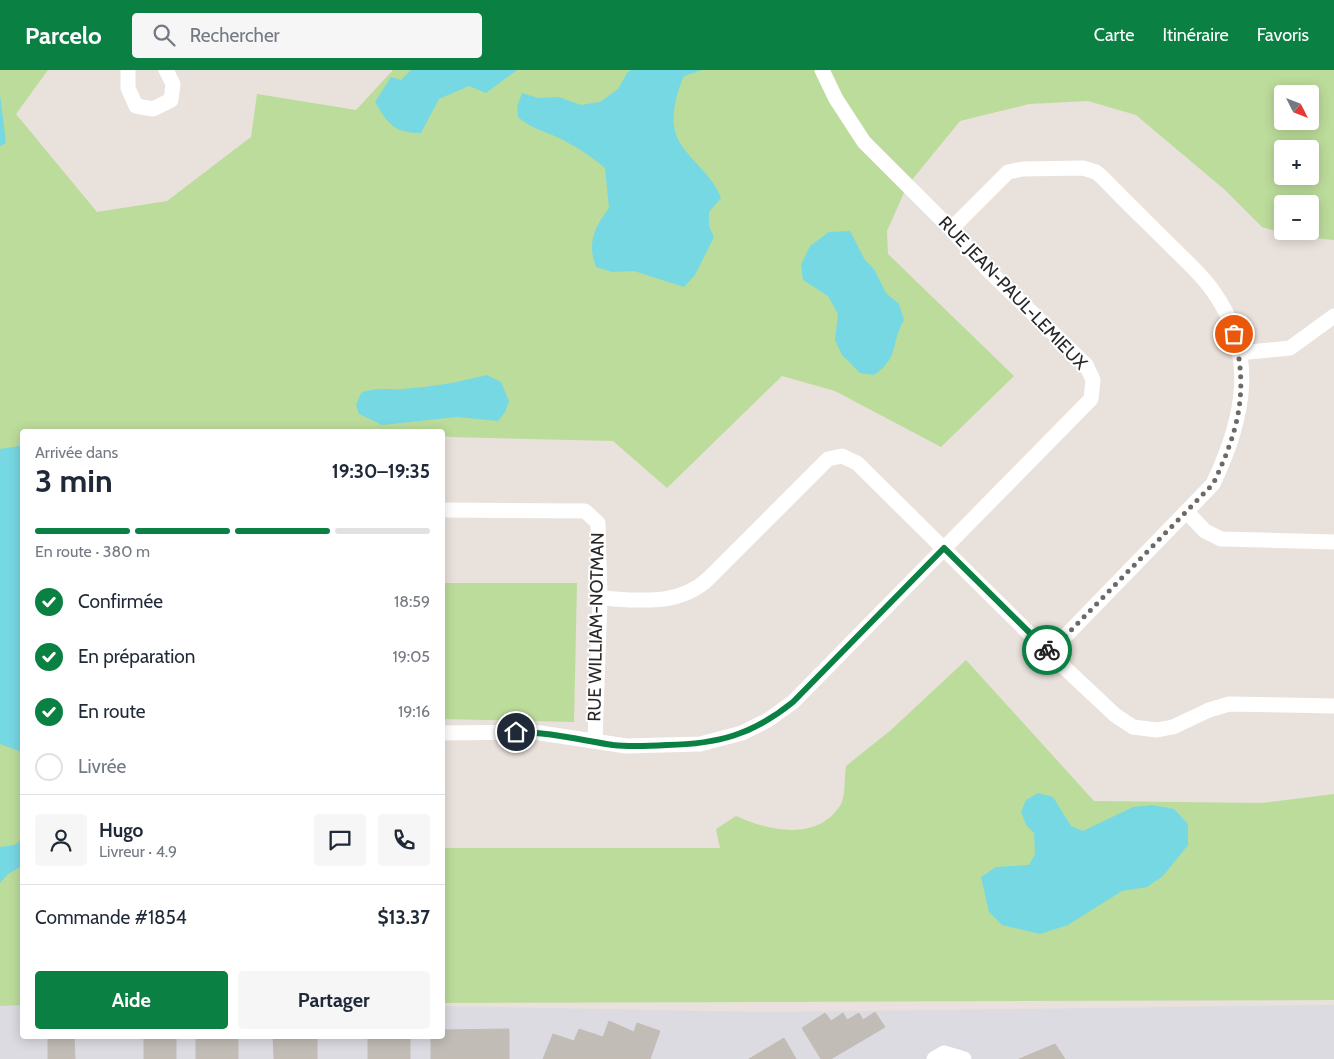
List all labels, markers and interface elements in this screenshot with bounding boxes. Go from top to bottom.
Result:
search box [132,13,482,58]
text: Parcelo [25,21,102,50]
icon: search [150,21,178,49]
text: Rechercher [190,24,280,47]
text: Carte [1094,24,1134,46]
text: Itinéraire [1162,24,1229,46]
text: Favoris [1257,24,1309,46]
north arrow [1274,85,1319,130]
map controls [1274,85,1319,240]
button: + [1274,140,1319,185]
button: − [1274,195,1319,240]
street label: RUE JEAN-PAUL-LEMIEUX [934,212,1092,374]
pin [1213,313,1255,355]
icon: bag [1220,320,1248,348]
text: Arrivée dans [35,443,118,462]
text: 19:30–19:35 [332,460,430,483]
text: 3 min [35,461,113,500]
street label: RUE WILLIAM-NOTMAN [583,532,609,722]
text: En route · 380 m [35,542,150,561]
icon: check [35,588,63,616]
text: Confirmée [78,590,163,613]
text: 18:59 [394,592,430,611]
courier [1022,625,1072,675]
icon: bike [1033,636,1061,664]
icon: check [35,643,63,671]
text: En préparation [78,645,195,668]
text: 19:05 [393,647,430,666]
icon: check [35,698,63,726]
text: En route [78,700,145,723]
text: 19:16 [398,702,430,721]
pin [495,711,537,753]
icon: home [502,718,530,746]
text: Livrée [78,755,126,778]
button: person [35,814,87,866]
button: chat [314,814,366,866]
button: phone [378,814,430,866]
text: Hugo [99,819,143,842]
text: Livreur · 4.9 [99,842,177,861]
text: Commande #1854 [35,906,187,929]
text: $13.37 [378,906,430,929]
button: Aide [35,971,228,1029]
button: Partager [238,971,430,1029]

